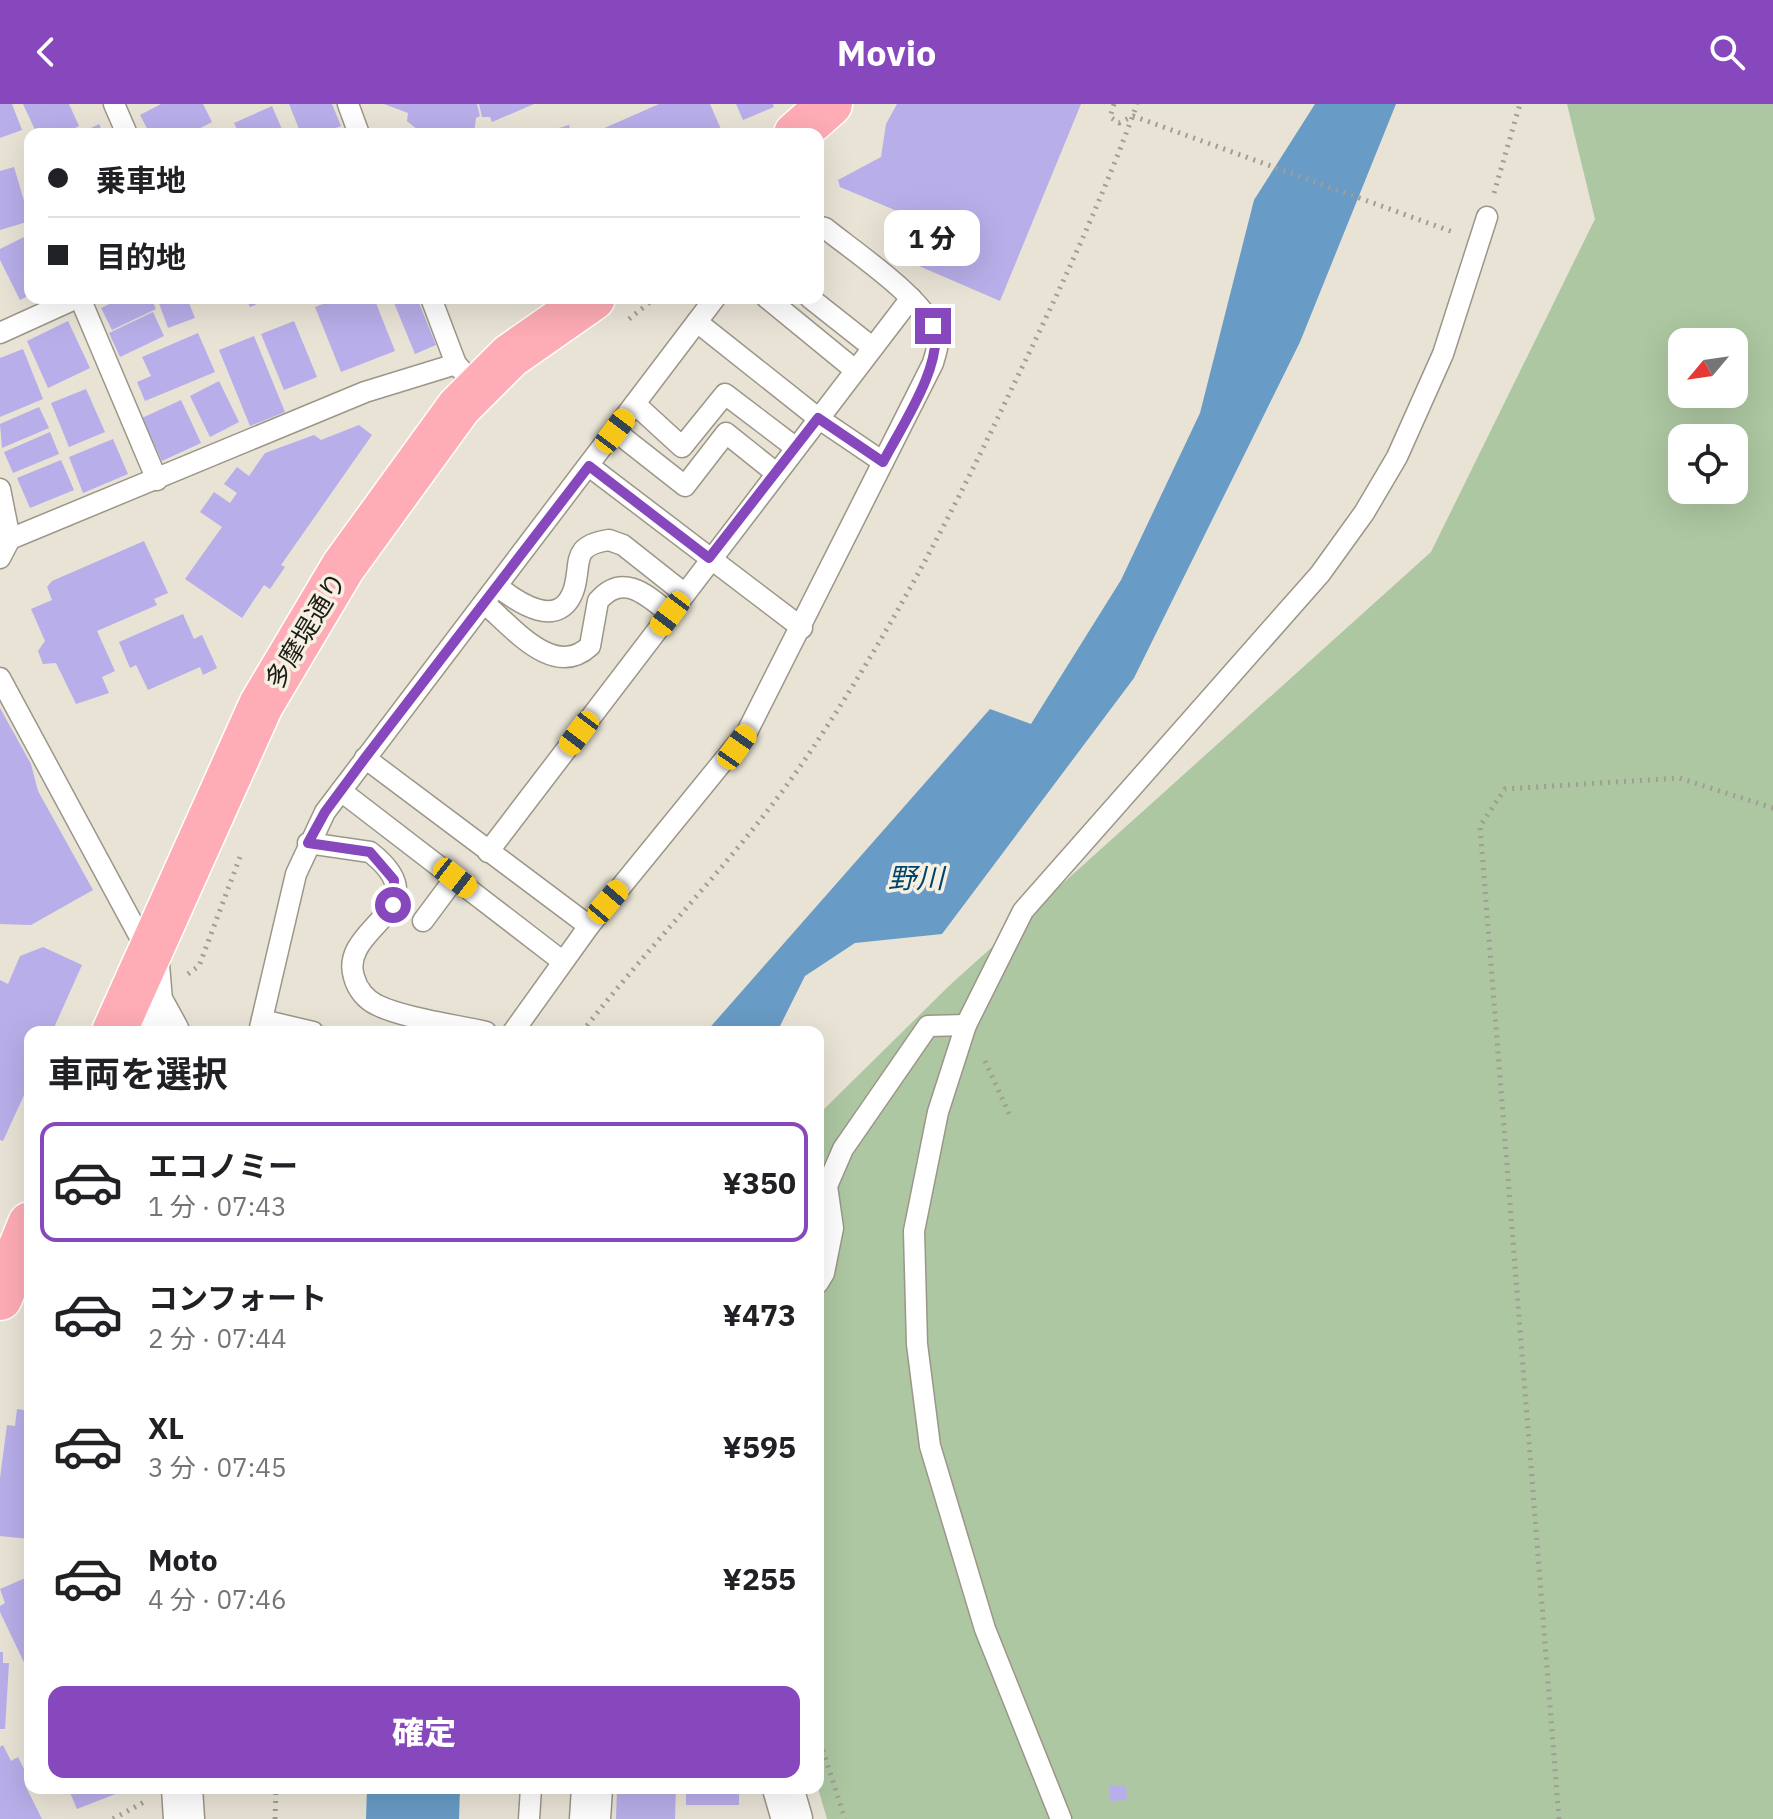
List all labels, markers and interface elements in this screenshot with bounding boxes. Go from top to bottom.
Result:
text: Movio [837,29,936,76]
icon: back [24,30,68,74]
icon: search [1705,30,1749,74]
text: 乗車地 [96,160,186,199]
callout: 1 分 [885,210,981,266]
text: 1 分 [908,221,956,255]
text: 目的地 [96,237,186,276]
route end [915,308,951,344]
north arrow [1668,328,1748,408]
map controls [1668,328,1748,504]
car [591,405,639,457]
button: locate [1668,424,1748,504]
street label: 多摩堤通り [257,566,353,694]
car [646,588,694,640]
car [555,707,603,759]
car [713,720,761,774]
car [429,854,481,902]
water label: 野川 [888,859,947,896]
car [583,876,633,928]
route start [375,887,411,923]
text: 車両を選択 [48,1050,228,1097]
icon: car [52,1146,124,1218]
text: エコノミー [148,1146,298,1185]
text: ¥350 [723,1163,796,1202]
text: 1 分 · 07:43 [148,1189,286,1223]
icon: car [52,1278,124,1350]
text: コンフォート [148,1278,327,1317]
text: ¥473 [723,1295,796,1334]
text: 2 分 · 07:44 [148,1321,286,1355]
text: XL [148,1408,184,1447]
icon: car [52,1410,124,1482]
text: ¥595 [723,1427,796,1466]
text: 3 分 · 07:45 [148,1450,286,1484]
text: Moto [148,1540,218,1579]
icon: car [52,1542,124,1614]
text: ¥255 [723,1559,796,1598]
text: 4 分 · 07:46 [148,1582,286,1616]
button: 確定 [48,1686,800,1778]

